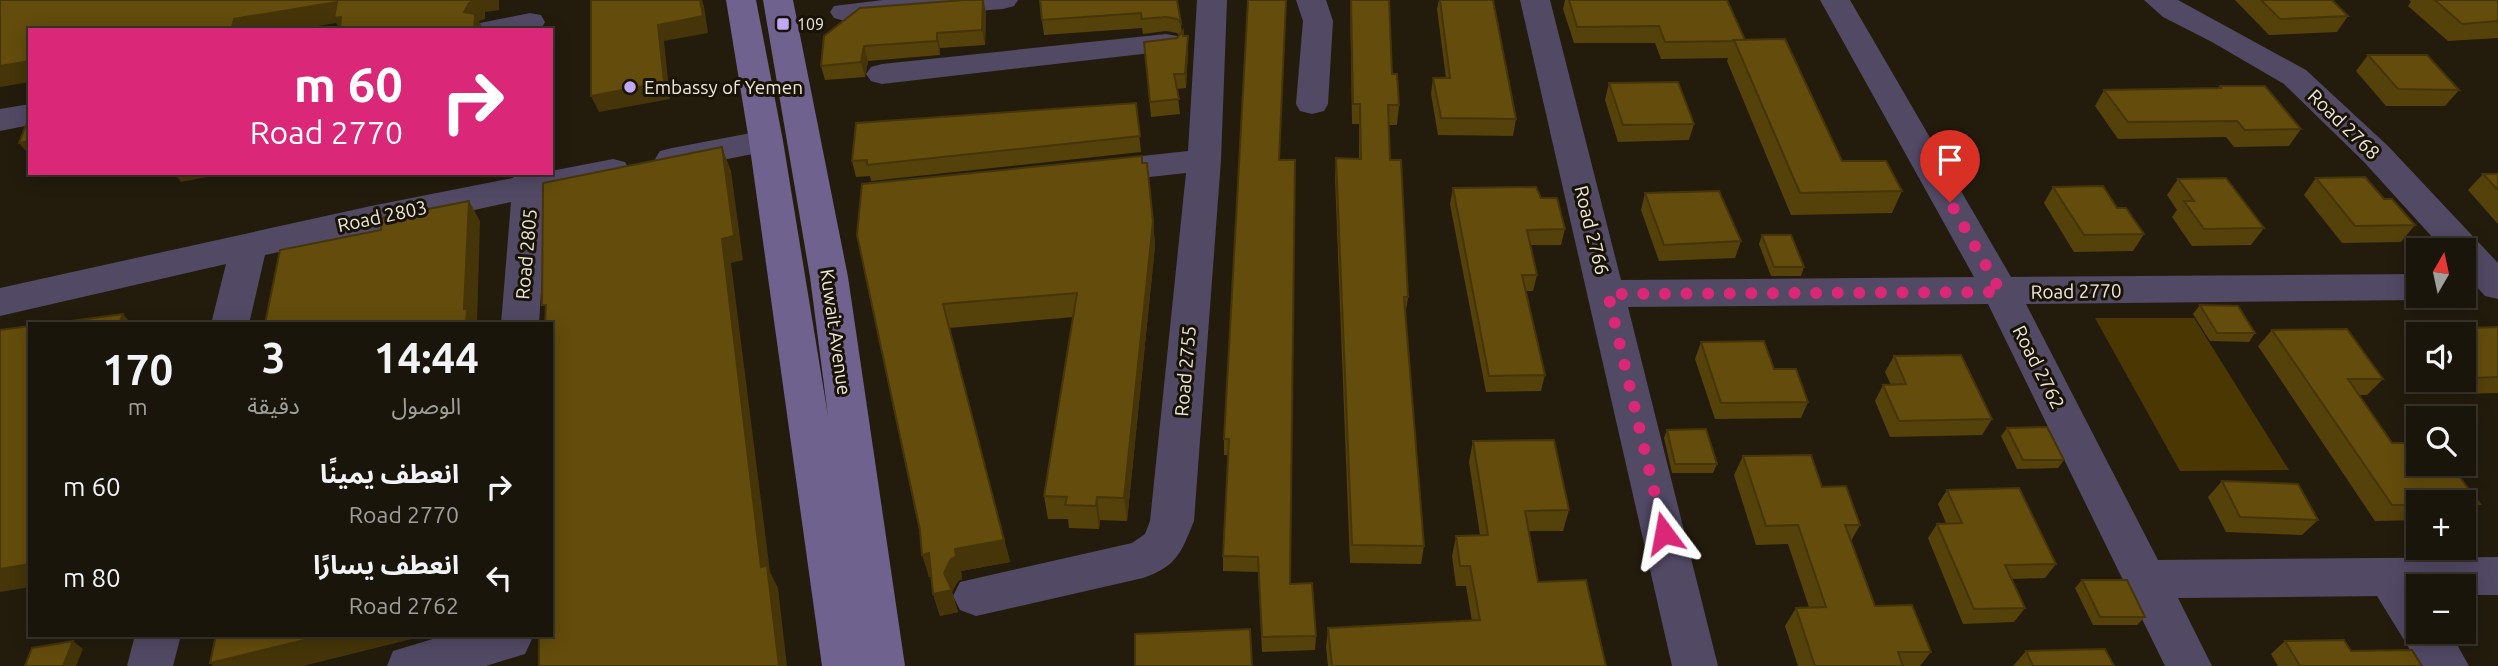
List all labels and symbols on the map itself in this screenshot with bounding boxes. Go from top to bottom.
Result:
place label: 109 [797,15,824,33]
marker: 109 [775,16,791,32]
place label: Embassy of Yemen [644,76,803,98]
marker: Embassy of Yemen [622,79,638,95]
street label: Road 2768 [2304,84,2384,164]
pin [1920,130,1980,202]
street label: Road 2766 [1570,183,1614,277]
street label: Road 2803 [335,196,429,236]
street label: Road 2805 [511,208,541,300]
north arrow [2406,238,2476,308]
street label: Kuwait Avenue [816,267,856,397]
street label: Road 2770 [2030,279,2122,303]
street label: Road 2762 [2009,321,2069,413]
street label: Road 2755 [1170,325,1200,417]
position arrow [1627,496,1701,570]

